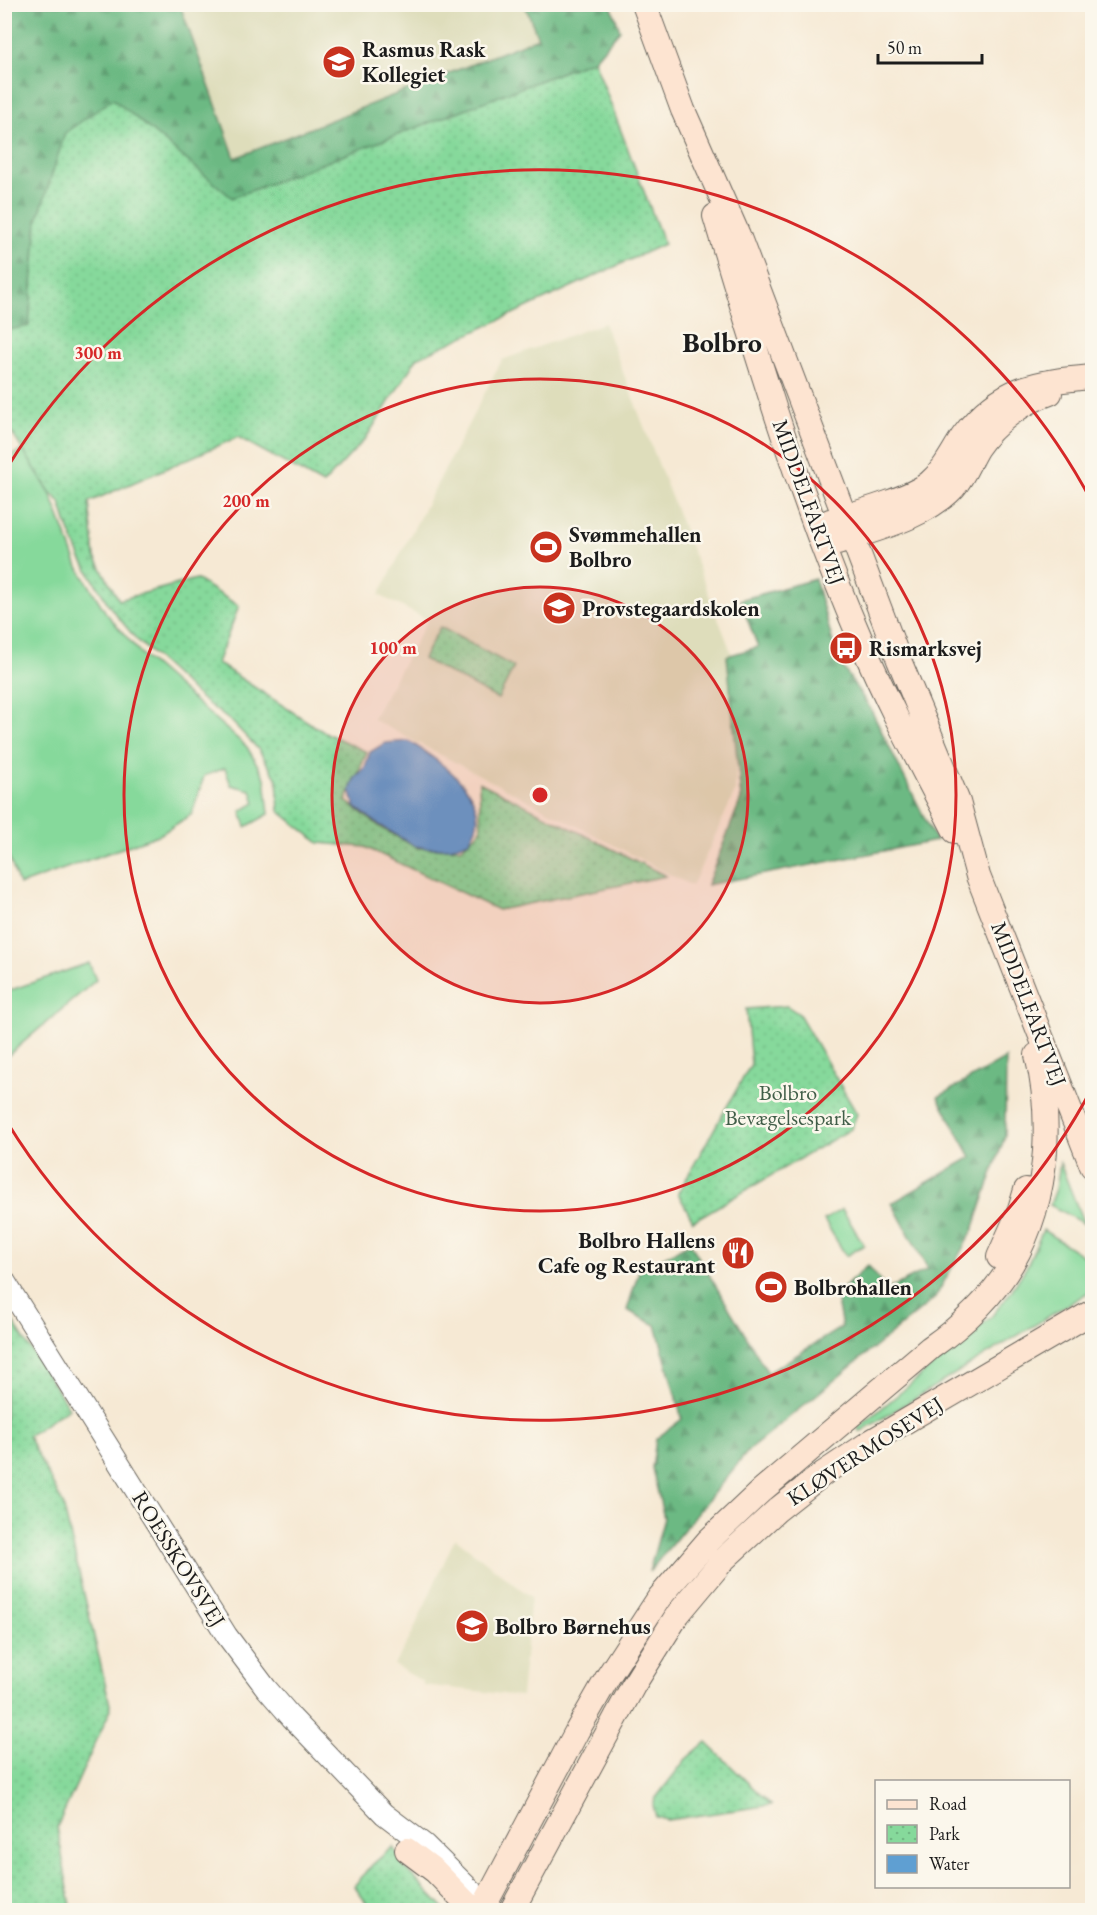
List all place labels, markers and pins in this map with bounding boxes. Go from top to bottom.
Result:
place label: Rasmus Rask Kollegiet [362,35,487,89]
school or university icon: Rasmus Rask Kollegiet [321,44,357,80]
place label: Svømmehallen Bolbro [569,520,702,574]
sports icon: Svømmehallen Bolbro [528,529,564,565]
school or university icon: Provstegaardskolen [541,590,577,626]
place label: Provstegaardskolen [582,594,760,623]
bus stop icon: Rismarksvej [828,630,864,666]
place label: Rismarksvej [869,634,982,663]
centre of rings [530,785,550,805]
place label: Bolbro Hallens Cafe og Restaurant [538,1226,716,1280]
restaurant icon: Bolbro Hallens Cafe og Restaurant [720,1235,756,1271]
sports icon: Bolbrohallen [753,1269,789,1305]
place label: Bolbrohallen [794,1273,913,1302]
school or university icon: Bolbro Børnehus [454,1608,490,1644]
place label: Bolbro Børnehus [495,1612,651,1641]

